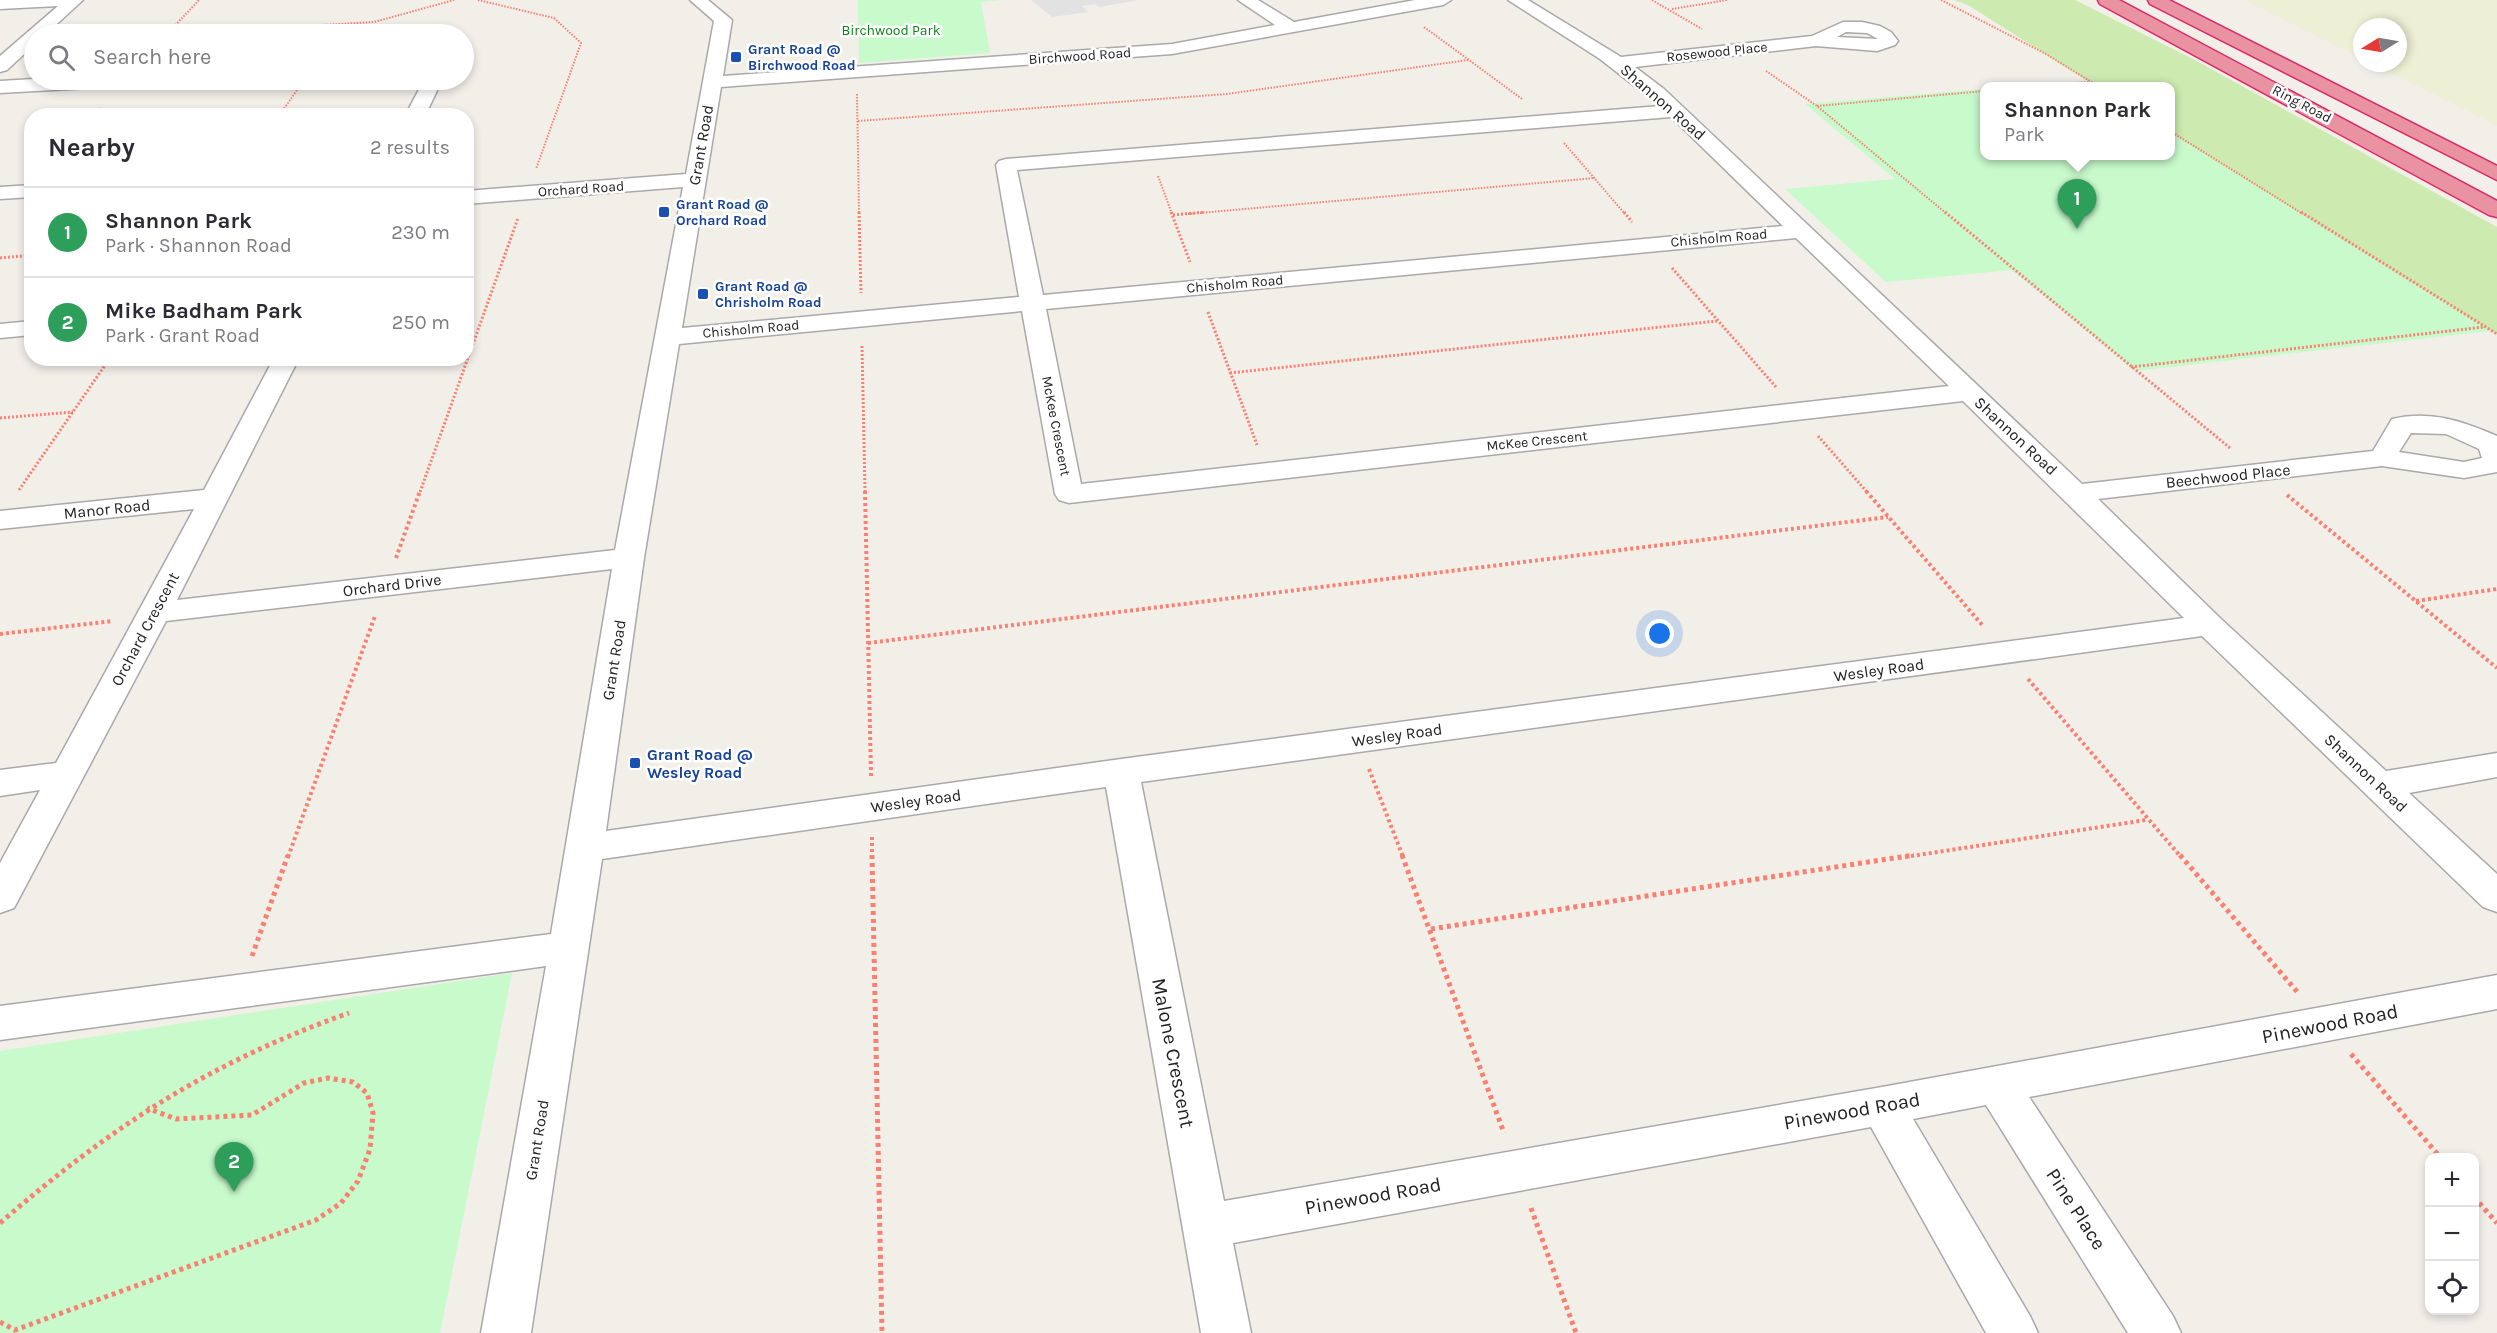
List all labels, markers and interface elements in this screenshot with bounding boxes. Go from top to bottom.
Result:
north arrow [2353,18,2407,72]
park label: Birchwood Park [841,22,941,39]
search box [24,24,474,90]
street label: Rosewood Place [1666,38,1768,66]
icon: search [45,41,78,74]
place label: Grant Road @ Birchwood Road [748,41,856,74]
text: Search here [93,44,211,70]
street label: Birchwood Road [1028,44,1132,68]
marker: Grant Road @ Birchwood Road [729,50,743,64]
street label: Shannon Road [1617,60,1709,144]
street label: Ring Road [2269,81,2335,127]
popup [1980,82,2175,160]
text: Shannon Park [2004,97,2151,123]
street label: Grant Road [685,103,717,187]
text: Park [2004,123,2045,146]
text: Nearby [48,132,135,163]
text: 2 results [370,136,450,159]
street label: Orchard Road [537,178,625,200]
pin: 1 [2058,180,2096,229]
place label: Grant Road @ Orchard Road [676,196,769,229]
marker: Grant Road @ Orchard Road [657,205,671,219]
text: Shannon Park [105,208,252,234]
text: 1 [64,221,71,244]
text: 230 m [391,221,450,244]
street label: Chisholm Road [1670,225,1768,251]
text: Park · Shannon Road [105,234,292,257]
street label: Chisholm Road [1186,271,1284,297]
place label: Grant Road @ Chrisholm Road [715,278,822,311]
marker: Grant Road @ Chrisholm Road [696,287,710,301]
text: Mike Badham Park [105,298,303,324]
text: 2 [61,311,74,334]
text: 250 m [392,311,450,334]
street label: Chisholm Road [702,316,800,342]
text: Park · Grant Road [105,324,260,347]
street label: McKee Crescent [1038,375,1074,477]
street label: Shannon Road [1971,393,2061,479]
street label: McKee Crescent [1486,427,1588,455]
street label: Beechwood Place [2165,460,2291,492]
street label: Manor Road [63,495,151,523]
street label: Orchard Crescent [107,569,183,689]
street label: Orchard Drive [342,570,442,600]
street label: Grant Road [598,618,630,702]
your location [1645,619,1674,648]
street label: Wesley Road [1833,654,1925,686]
street label: Wesley Road [1351,719,1443,751]
street label: Shannon Road [2321,730,2411,816]
place label: Grant Road @ Wesley Road [647,745,753,782]
marker: Grant Road @ Wesley Road [628,756,642,770]
street label: Wesley Road [870,785,962,817]
street label: Malone Crescent [1147,976,1199,1130]
street label: Pinewood Road [2260,1000,2400,1048]
street label: Pinewood Road [1782,1088,1922,1134]
street label: Grant Road [521,1098,553,1182]
pin: 2 [214,1142,254,1192]
map controls [2425,1153,2479,1315]
button: + [2425,1153,2479,1207]
street label: Pine Place [2041,1164,2111,1254]
street label: Pinewood Road [1303,1173,1443,1219]
button: − [2425,1207,2479,1261]
button: locate [2425,1261,2479,1315]

